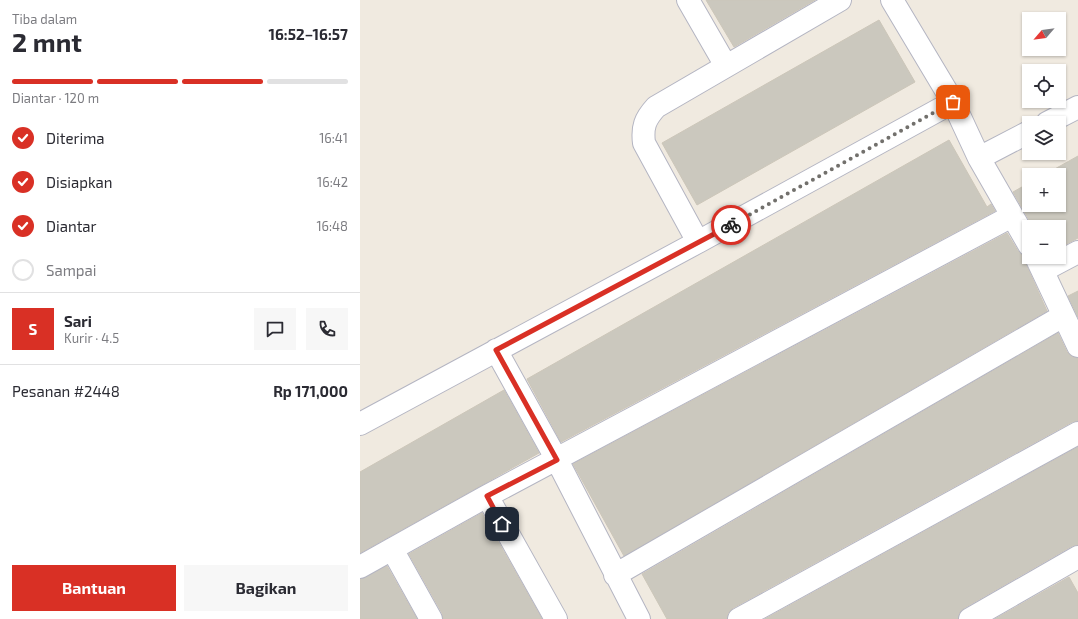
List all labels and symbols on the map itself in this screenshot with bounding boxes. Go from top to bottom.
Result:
north arrow [1022,12,1066,56]
pin [936,85,970,119]
courier [711,205,751,245]
pin [485,507,519,541]

